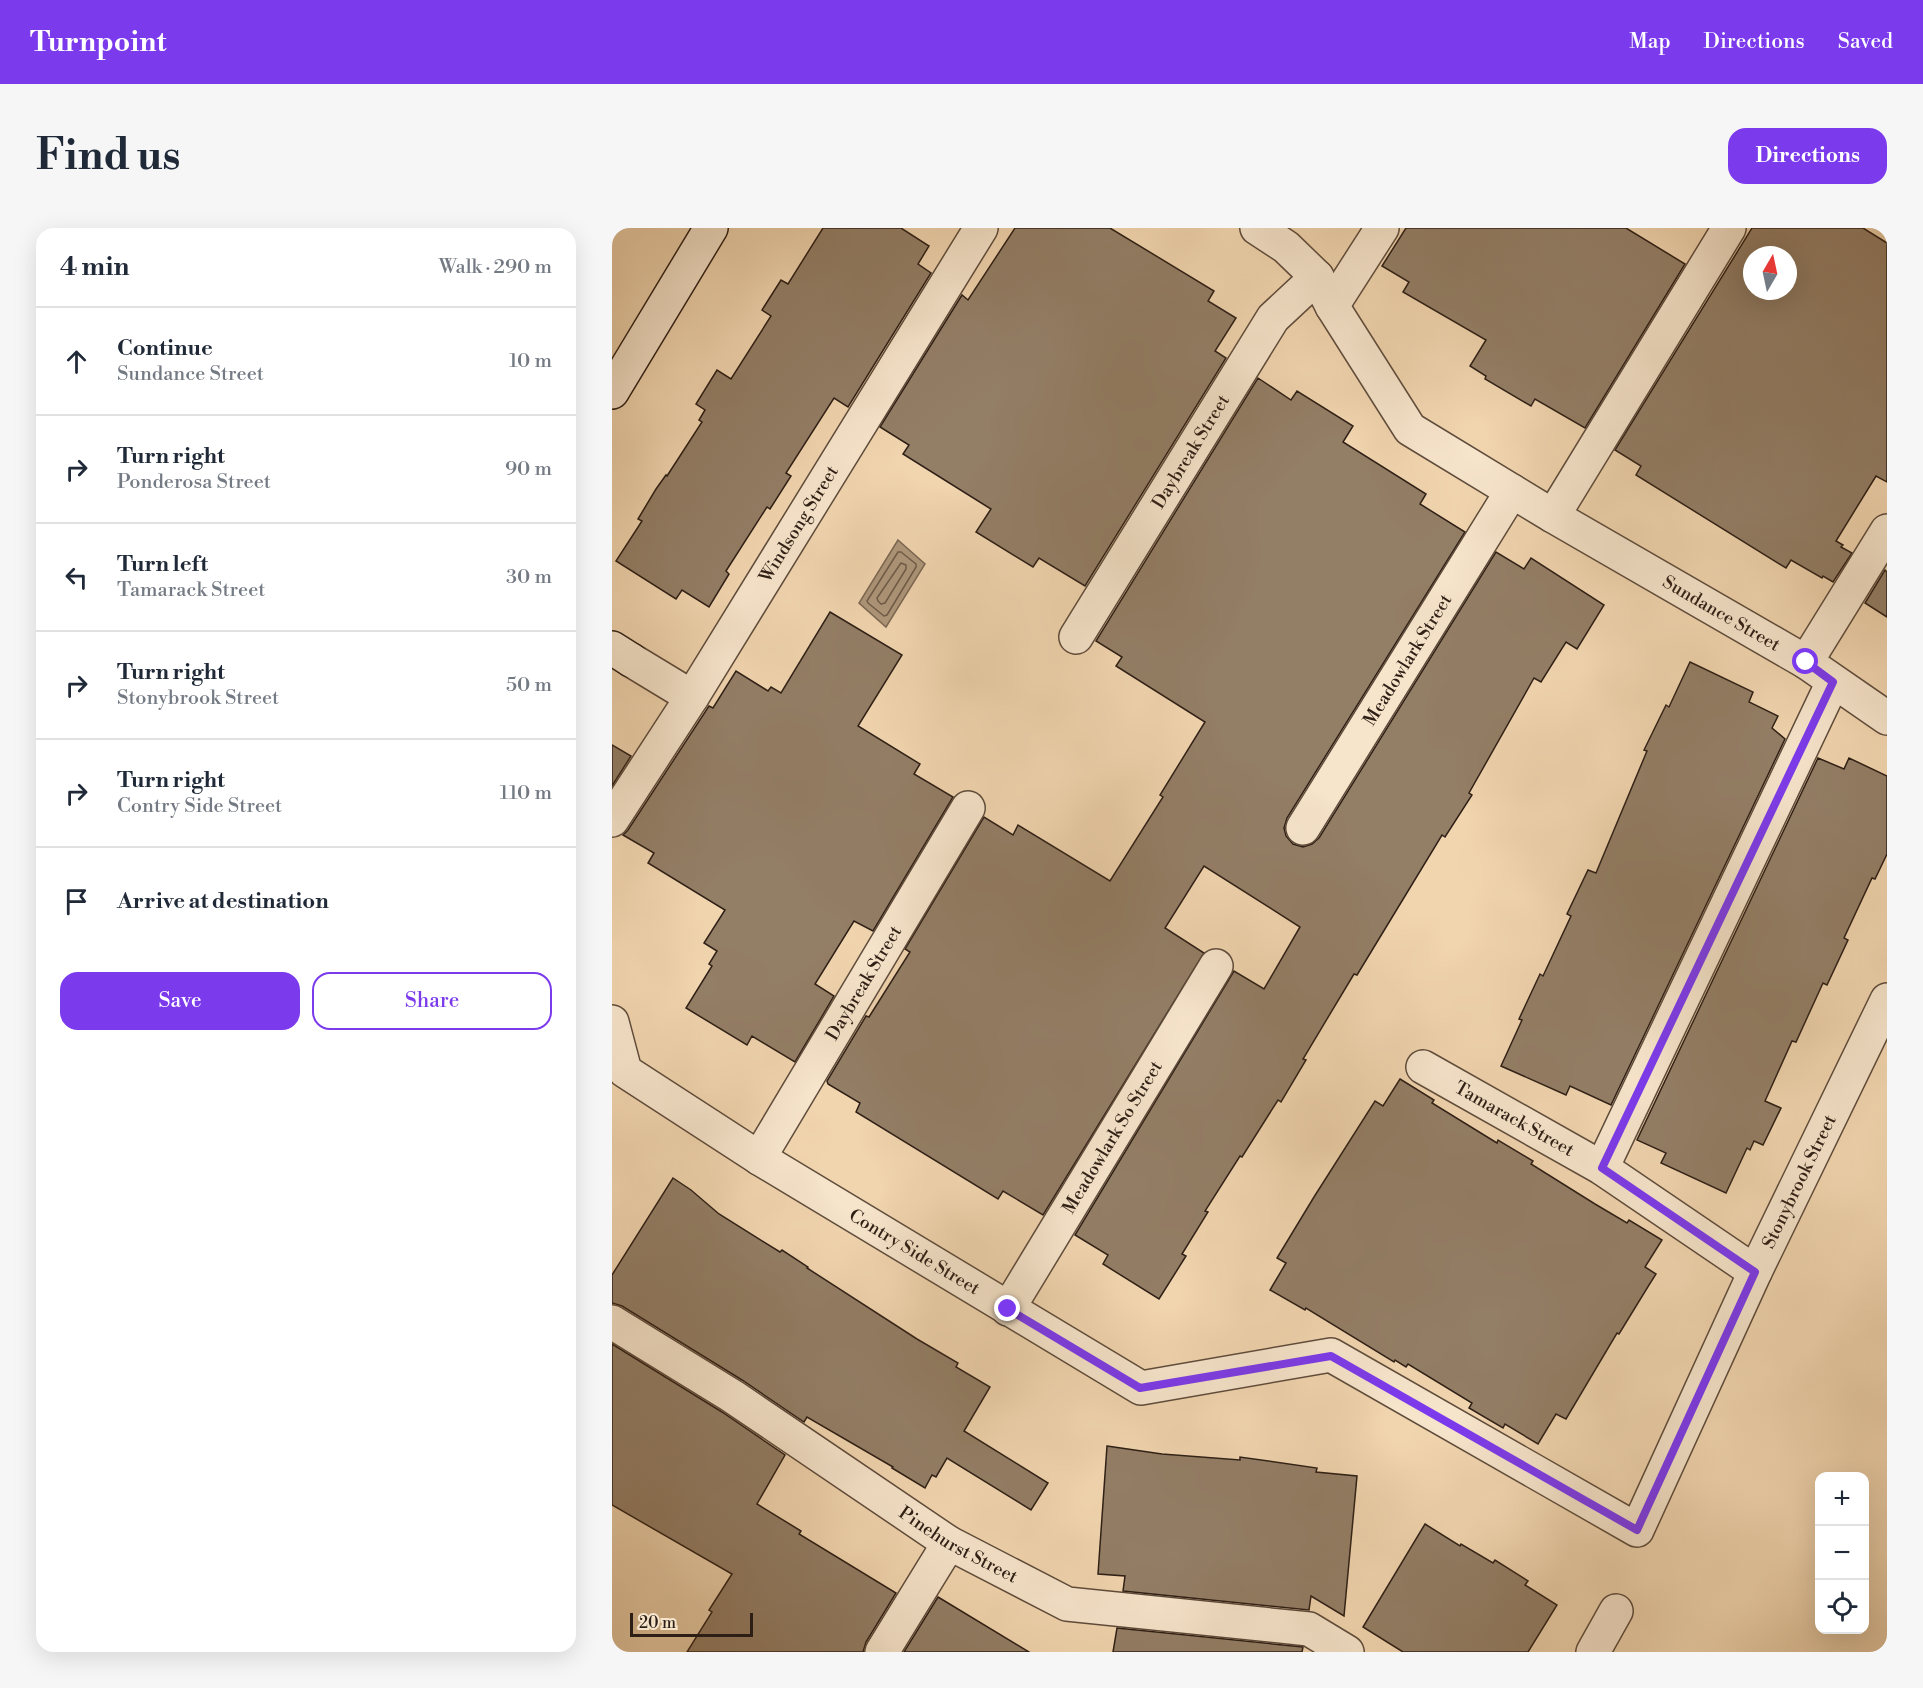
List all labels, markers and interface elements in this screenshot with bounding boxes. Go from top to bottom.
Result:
text: Turnpoint [30,25,166,60]
text: Map [1629,29,1671,55]
text: Directions [1704,29,1805,55]
text: Saved [1838,29,1893,55]
button: Directions [1728,128,1887,184]
text: Find us [36,130,180,183]
north arrow [1743,246,1797,300]
text: 4 min [60,251,130,283]
text: Walk · 290 m [439,255,552,280]
text: Continue [117,335,213,362]
icon: ahead [60,345,93,378]
text: 10 m [509,349,552,374]
text: Sundance Street [117,362,264,387]
street label: Daybreak Street [1147,390,1235,513]
text: Turn right [117,443,225,470]
icon: right [60,453,93,486]
text: 90 m [505,457,552,482]
street label: Windsong Street [753,461,844,588]
text: Ponderosa Street [117,470,271,495]
text: Turn left [117,551,208,578]
icon: left [60,561,93,594]
text: 30 m [506,565,552,590]
street label: Sundance Street [1658,570,1785,657]
text: Tamarack Street [117,578,265,603]
street label: Meadowlark Street [1358,589,1457,730]
route start [1792,648,1818,674]
text: Turn right [117,659,225,686]
icon: right [60,669,93,702]
text: 50 m [506,673,552,698]
text: Stonybrook Street [117,686,279,711]
text: Turn right [117,767,225,794]
icon: right [60,777,93,810]
text: 110 m [500,781,552,806]
text: Contry Side Street [117,794,282,819]
icon: arrive [60,885,93,918]
text: Arrive at destination [117,888,329,915]
street label: Daybreak Street [820,921,907,1045]
button: Save [60,972,300,1030]
button: Share [312,972,552,1030]
street label: Meadowlark So Street [1057,1056,1168,1218]
street label: Tamarack Street [1451,1076,1579,1162]
street label: Stonybrook Street [1757,1110,1841,1252]
street label: Contry Side Street [845,1203,985,1300]
route end [994,1295,1020,1321]
map controls [1815,1472,1869,1634]
button: + [1815,1472,1869,1526]
street label: Pinehurst Street [894,1501,1022,1588]
button: − [1815,1526,1869,1580]
button: locate [1815,1580,1869,1634]
scale bar [630,1610,753,1638]
text: 20 m [639,1613,676,1633]

